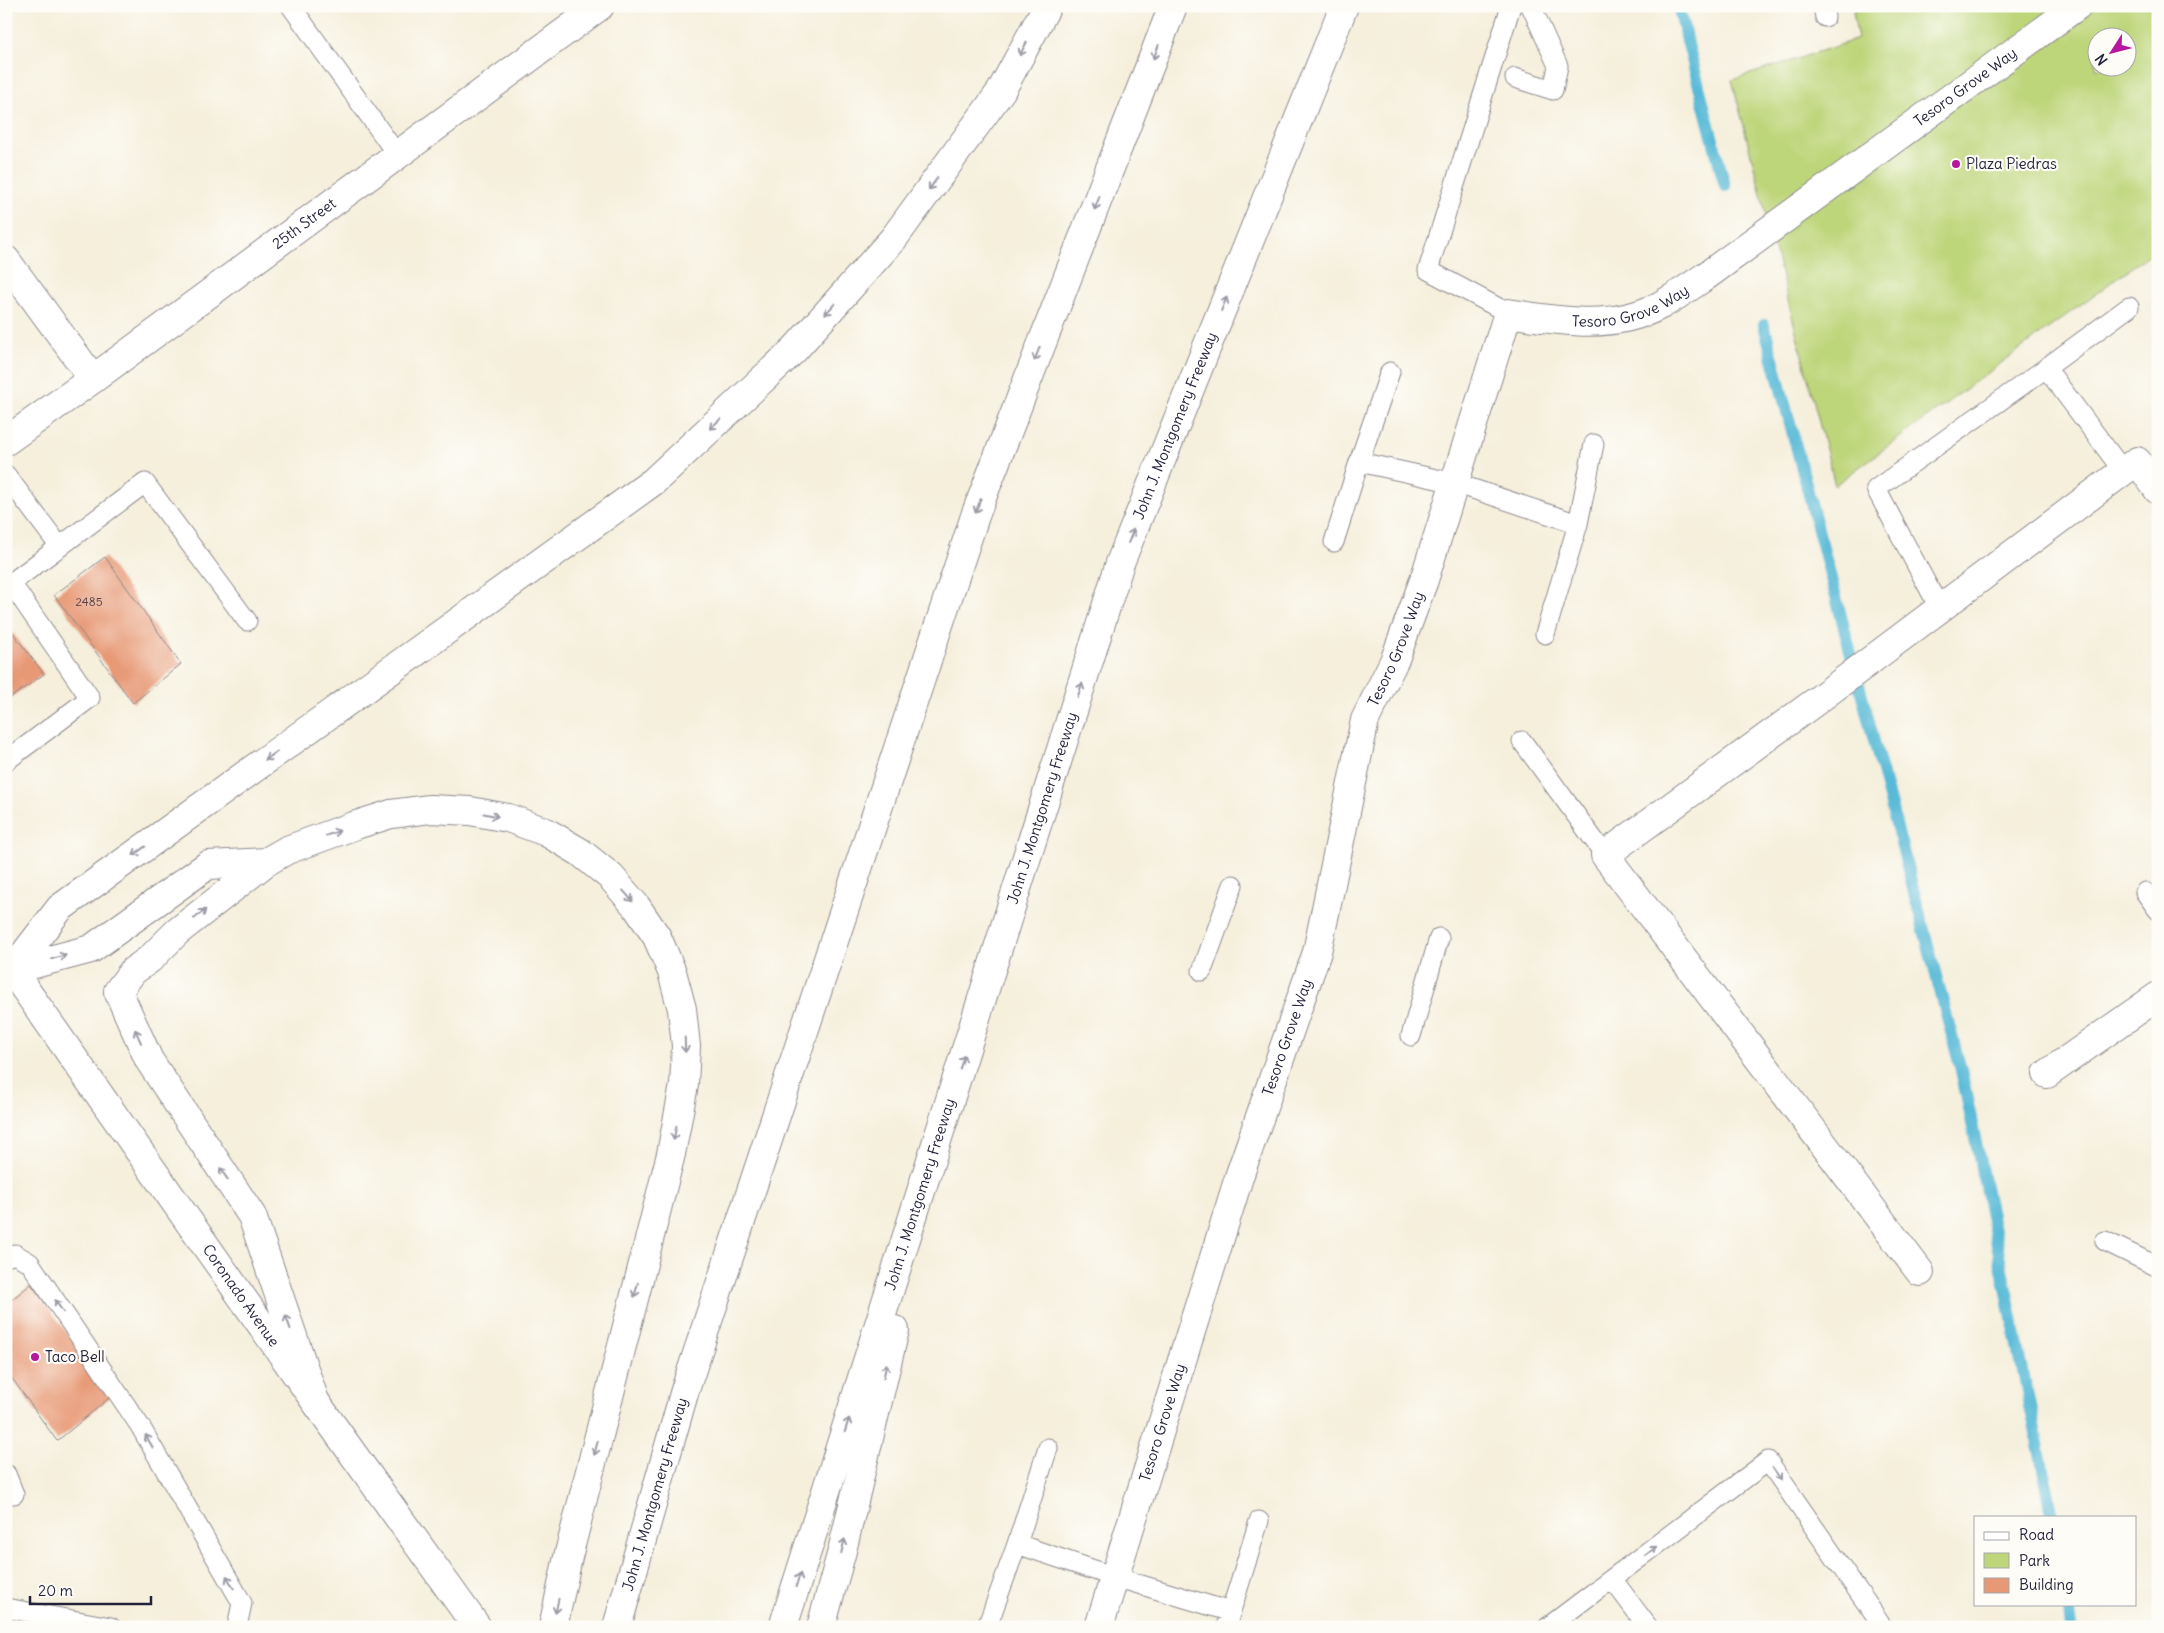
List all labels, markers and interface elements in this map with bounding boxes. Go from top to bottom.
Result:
north arrow [2086,28,2136,78]
one-way arrow [1018,41,1028,56]
street label: Tesoro Grove Way [1910,43,2020,131]
one-way arrow [1150,44,1160,59]
text: N [2091,50,2112,69]
place label: Plaza Piedras [1966,154,2057,173]
marker: Plaza Piedras [1950,158,1962,170]
one-way arrow [928,177,938,191]
street label: 25th Street [268,194,339,253]
one-way arrow [1091,195,1101,210]
street label: Tesoro Grove Way [1571,280,1692,331]
one-way arrow [1220,297,1230,312]
one-way arrow [825,303,836,316]
street label: John J. Montgomery Freeway [1129,329,1221,522]
one-way arrow [1032,347,1041,362]
one-way arrow [709,418,722,430]
one-way arrow [973,498,983,513]
one-way arrow [1127,529,1136,544]
street label: Tesoro Grove Way [1363,589,1428,709]
house number: 2485 [75,594,103,609]
one-way arrow [1076,683,1085,698]
street label: John J. Montgomery Freeway [1003,710,1081,906]
one-way arrow [265,751,278,762]
one-way arrow [483,811,499,820]
one-way arrow [325,828,340,837]
one-way arrow [133,846,146,857]
one-way arrow [622,890,634,903]
one-way arrow [193,909,206,920]
one-way arrow [51,951,67,961]
street label: Tesoro Grove Way [1258,976,1316,1098]
one-way arrow [133,1029,143,1044]
one-way arrow [680,1036,690,1053]
one-way arrow [958,1054,968,1070]
street label: John J. Montgomery Freeway [880,1096,959,1292]
one-way arrow [669,1124,679,1140]
one-way arrow [219,1167,229,1181]
street label: Coronado Avenue [199,1240,284,1350]
one-way arrow [631,1282,640,1298]
one-way arrow [54,1299,64,1313]
one-way arrow [283,1315,292,1330]
place label: Taco Bell [45,1347,105,1366]
marker: Taco Bell [29,1351,41,1363]
street label: Tesoro Grove Way [1135,1361,1189,1484]
one-way arrow [881,1363,890,1379]
street label: John J. Montgomery Freeway [618,1395,691,1593]
one-way arrow [843,1418,852,1434]
one-way arrow [144,1433,154,1448]
one-way arrow [591,1439,600,1455]
one-way arrow [1772,1467,1782,1481]
legend [1974,1516,2136,1606]
text: Road [2019,1525,2054,1544]
one-way arrow [839,1538,848,1554]
one-way arrow [1644,1545,1657,1556]
text: Park [2019,1551,2050,1570]
scale bar [30,1573,151,1605]
one-way arrow [794,1573,803,1589]
one-way arrow [224,1575,234,1589]
text: Building [2019,1575,2074,1594]
text: 20 m [38,1581,73,1600]
one-way arrow [552,1597,561,1613]

